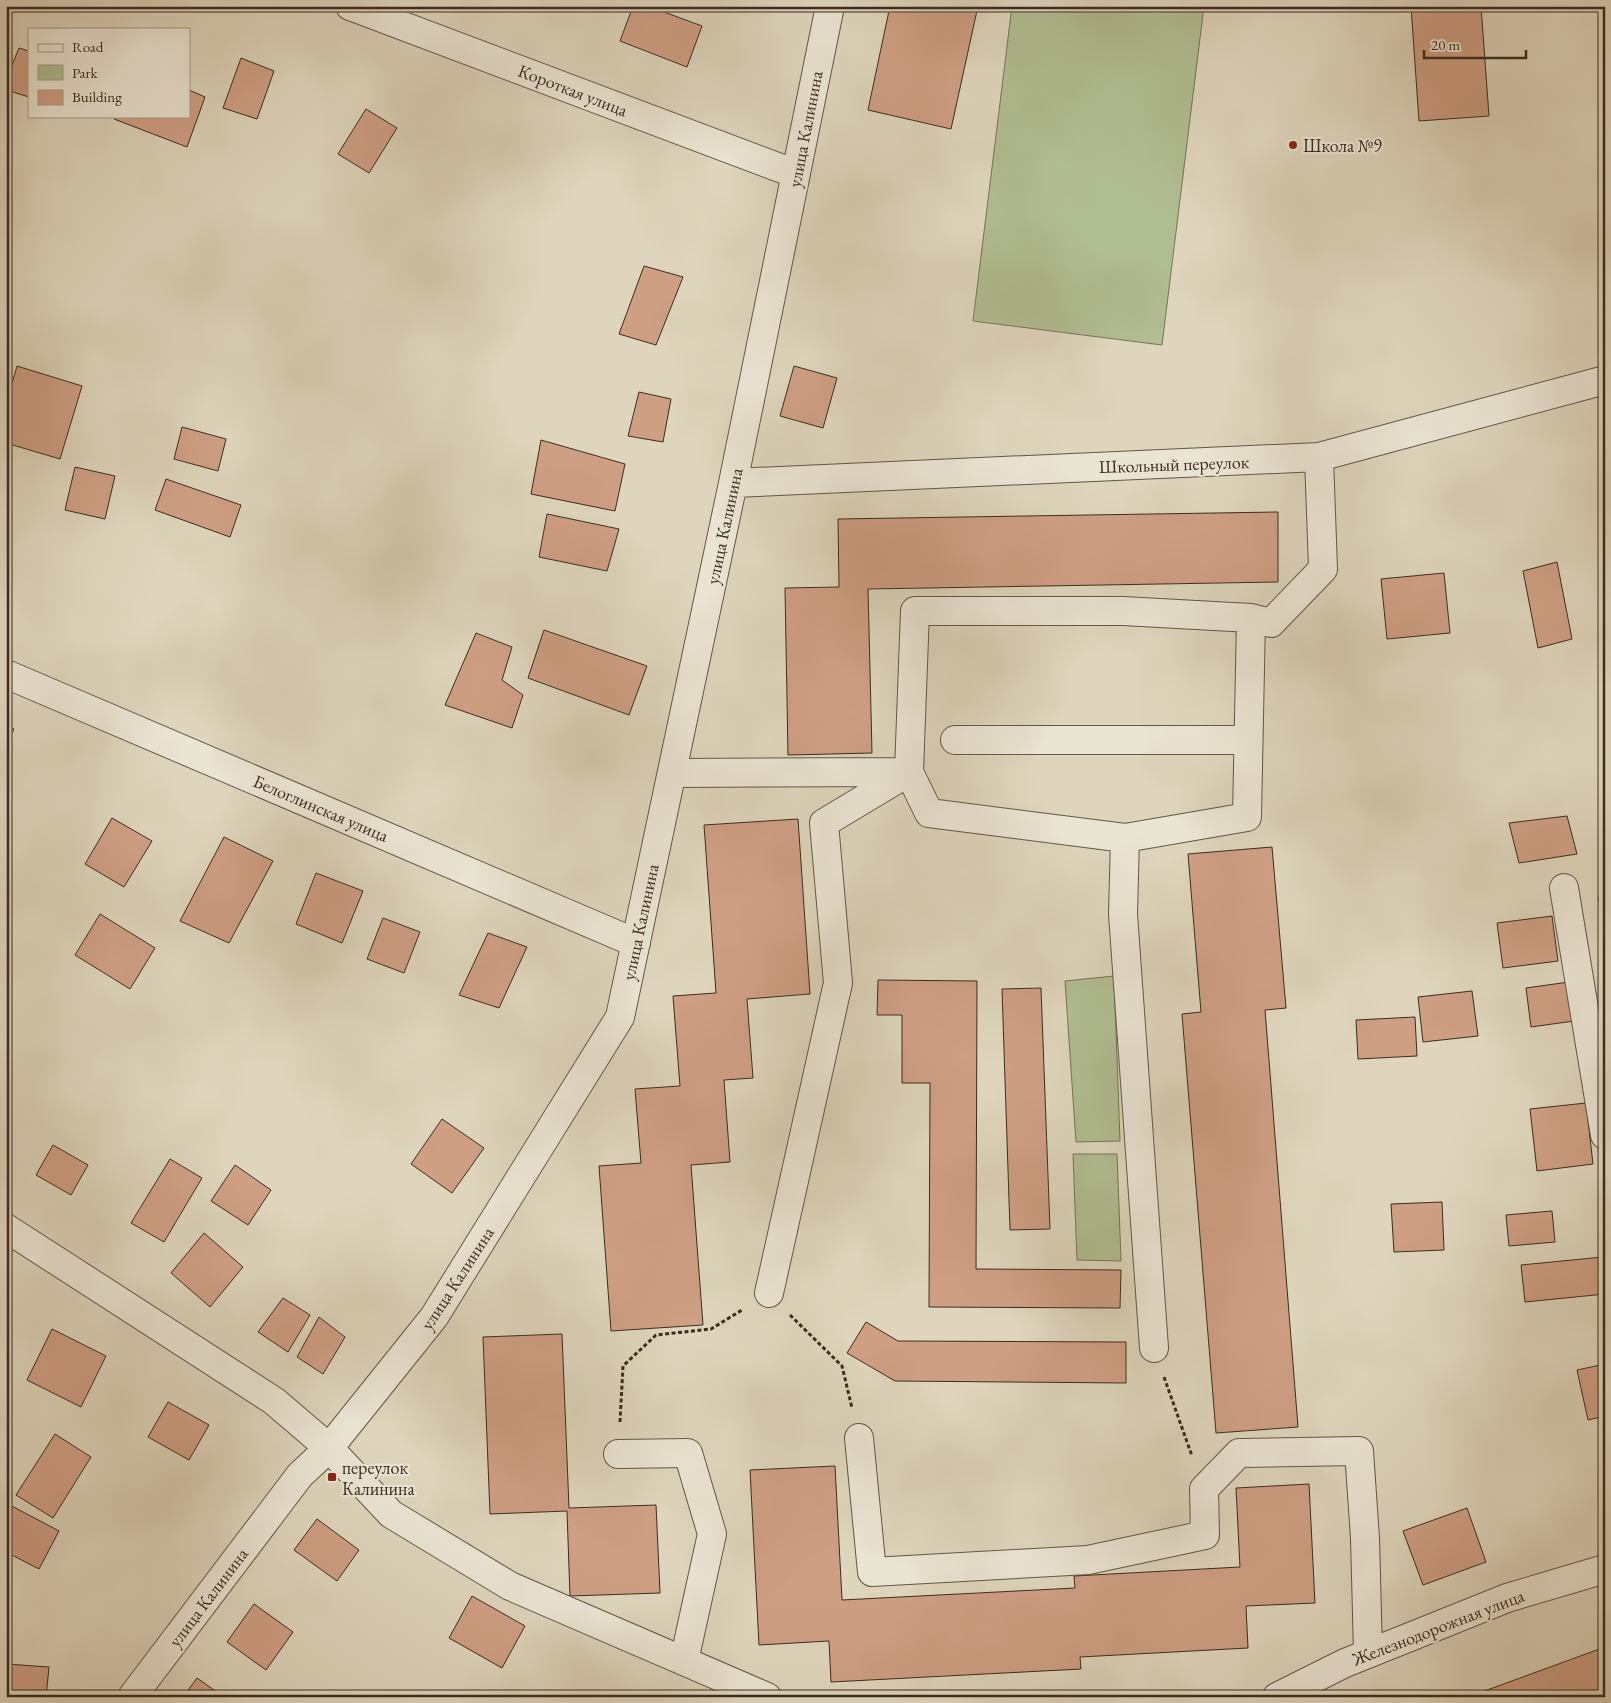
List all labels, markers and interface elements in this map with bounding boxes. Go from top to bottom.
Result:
legend [28,28,190,118]
scale bar [1424,28,1526,60]
text: 20 m [1431,35,1460,54]
text: Road [72,37,104,56]
street label: Короткая улица [515,59,632,122]
text: Park [72,63,99,82]
street label: улица Калинина [782,68,828,189]
text: Building [72,87,122,106]
place label: Школа №9 [1303,134,1382,157]
marker: Школа №9 [1287,139,1299,151]
street label: Школьный переулок [1098,450,1250,478]
street label: улица Калинина [700,465,748,586]
street label: Белоглинская улица [250,769,393,847]
street label: улица Калинина [616,861,664,982]
street label: улица Калинина [415,1221,499,1334]
place label: переулок Калинина [342,1456,416,1500]
marker: переулок Калинина [326,1471,338,1483]
street label: улица Калинина [163,1542,253,1651]
street label: Железнодорожная улица [1348,1583,1528,1671]

